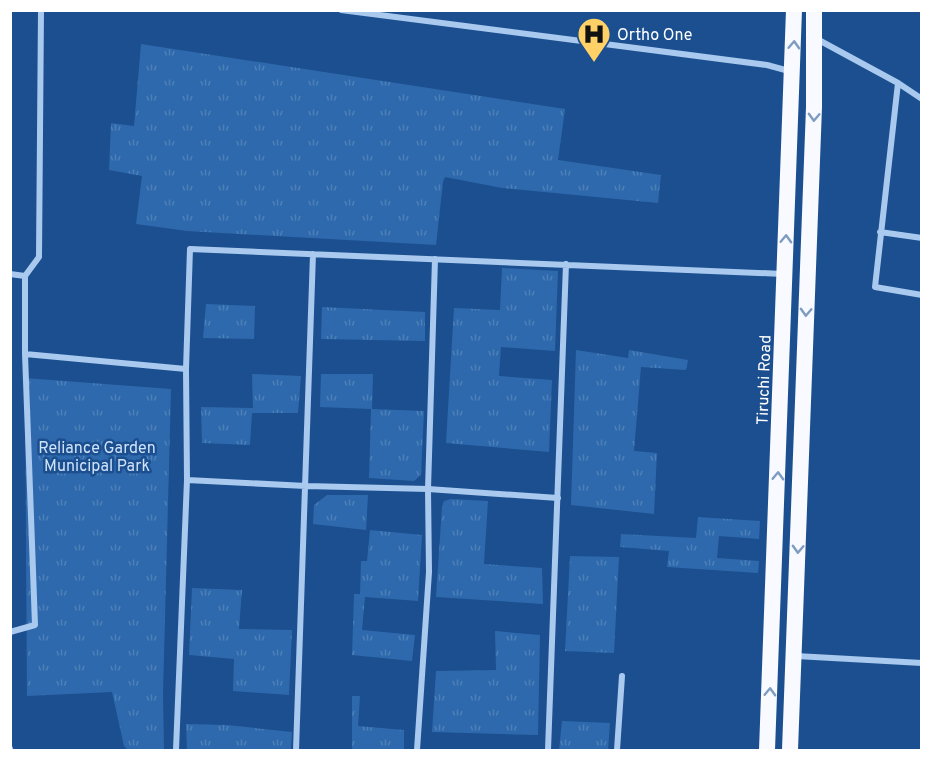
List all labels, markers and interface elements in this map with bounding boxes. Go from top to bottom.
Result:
hospital icon: Ortho One [576,16,612,63]
place label: Ortho One [617,26,692,46]
one-way arrow [788,40,801,49]
one-way arrow [807,113,820,122]
one-way arrow [780,235,793,244]
one-way arrow [800,308,813,317]
street label: Tiruchi Road [753,335,777,426]
park label: Reliance Garden Municipal Park [38,439,156,477]
one-way arrow [771,472,784,481]
one-way arrow [791,545,804,554]
one-way arrow [763,688,776,697]

